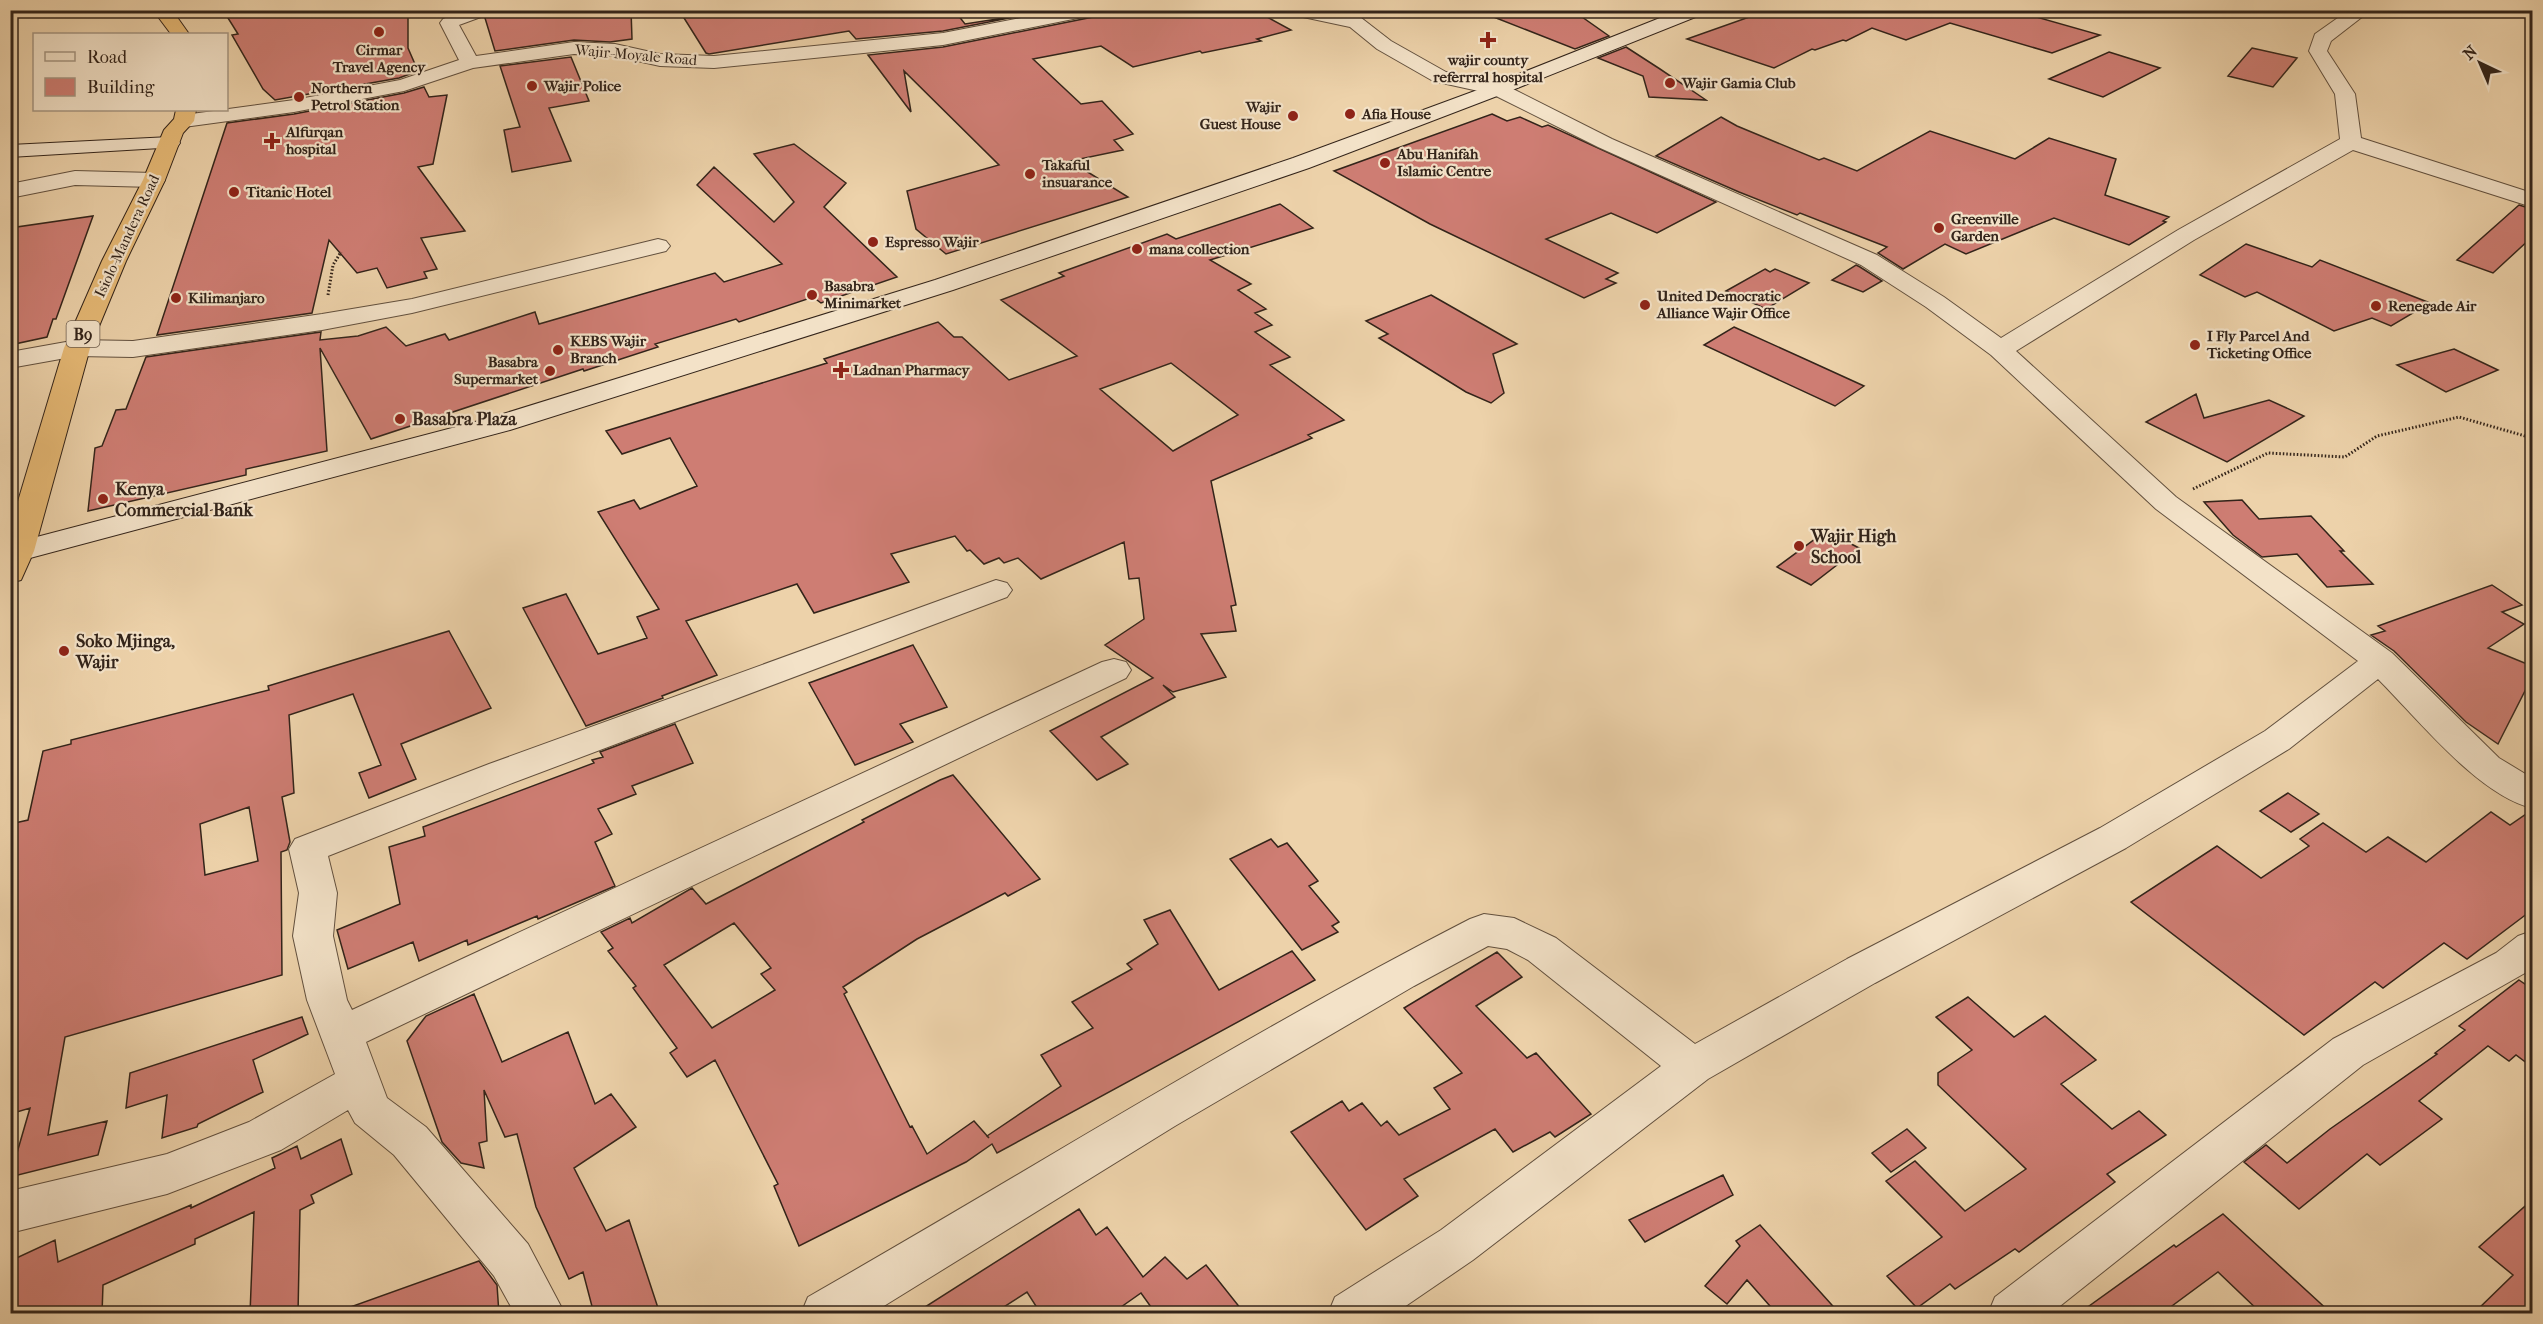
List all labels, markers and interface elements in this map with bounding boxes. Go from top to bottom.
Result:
marker: Cirmar Travel Agency [372,25,386,39]
marker: wajir county referrral hospital [1479,31,1497,49]
legend [33,33,228,111]
north arrow [2450,33,2510,93]
place label: Cirmar Travel Agency [332,41,426,76]
street label: Wajir-Moyale Road [573,41,699,69]
text: N [2459,41,2482,64]
text: Road [87,47,127,68]
place label: wajir county referrral hospital [1432,51,1544,86]
place label: Wajir Gamia Club [1681,74,1796,92]
marker: Wajir Gamia Club [1663,76,1677,90]
text: Building [87,77,155,98]
place label: Wajir Police [543,77,622,95]
place label: Northern Petrol Station [311,79,400,114]
marker: Wajir Police [525,79,539,93]
marker: Northern Petrol Station [292,90,306,104]
place label: Wajir Guest House [1200,98,1282,133]
place label: Afia House [1361,105,1431,123]
marker: Afia House [1343,107,1357,121]
marker: Wajir Guest House [1286,109,1300,123]
place label: Alfurqan hospital [285,123,343,158]
marker: Alfurqan hospital [263,132,281,150]
place label: Abu Hanifah Islamic Centre [1396,145,1492,180]
place label: Takaful insuarance [1041,156,1113,191]
marker: Abu Hanifah Islamic Centre [1378,156,1392,170]
marker: Takaful insuarance [1023,167,1037,181]
street label: Isiolo-Mandera Road [91,171,164,300]
place label: Titanic Hotel [245,183,332,201]
marker: Titanic Hotel [227,185,241,199]
place label: Greenville Garden [1951,210,2019,245]
marker: Greenville Garden [1932,221,1946,235]
place label: Espresso Wajir [885,233,979,251]
marker: Espresso Wajir [866,235,880,249]
place label: mana collection [1148,240,1250,258]
marker: mana collection [1130,242,1144,256]
place label: Basabra Minimarket [823,277,902,312]
place label: United Democratic Alliance Wajir Office [1656,287,1790,322]
marker: Basabra Minimarket [805,288,819,302]
place label: Kilimanjaro [188,289,265,307]
marker: Kilimanjaro [169,291,183,305]
place label: Renegade Air [2388,297,2477,315]
marker: United Democratic Alliance Wajir Office [1638,298,1652,312]
marker: Renegade Air [2369,299,2383,313]
road number: B9 [66,321,100,347]
place label: I Fly Parcel And Ticketing Office [2206,327,2312,362]
place label: KEBS Wajir Branch [570,332,647,367]
marker: I Fly Parcel And Ticketing Office [2188,338,2202,352]
marker: KEBS Wajir Branch [551,343,565,357]
place label: Basabra Supermarket [454,353,539,388]
place label: Ladnan Pharmacy [853,361,971,379]
marker: Ladnan Pharmacy [834,363,848,377]
marker: Basabra Supermarket [543,364,557,378]
place label: Basabra Plaza [412,409,517,430]
marker: Basabra Plaza [393,412,407,426]
place label: Kenya Commercial Bank [115,479,253,521]
marker: Kenya Commercial Bank [96,492,110,506]
place label: Wajir High School [1810,526,1897,568]
marker: Wajir High School [1792,539,1806,553]
place label: Soko Mjinga, Wajir [75,631,175,673]
marker: Soko Mjinga, Wajir [57,644,71,658]

